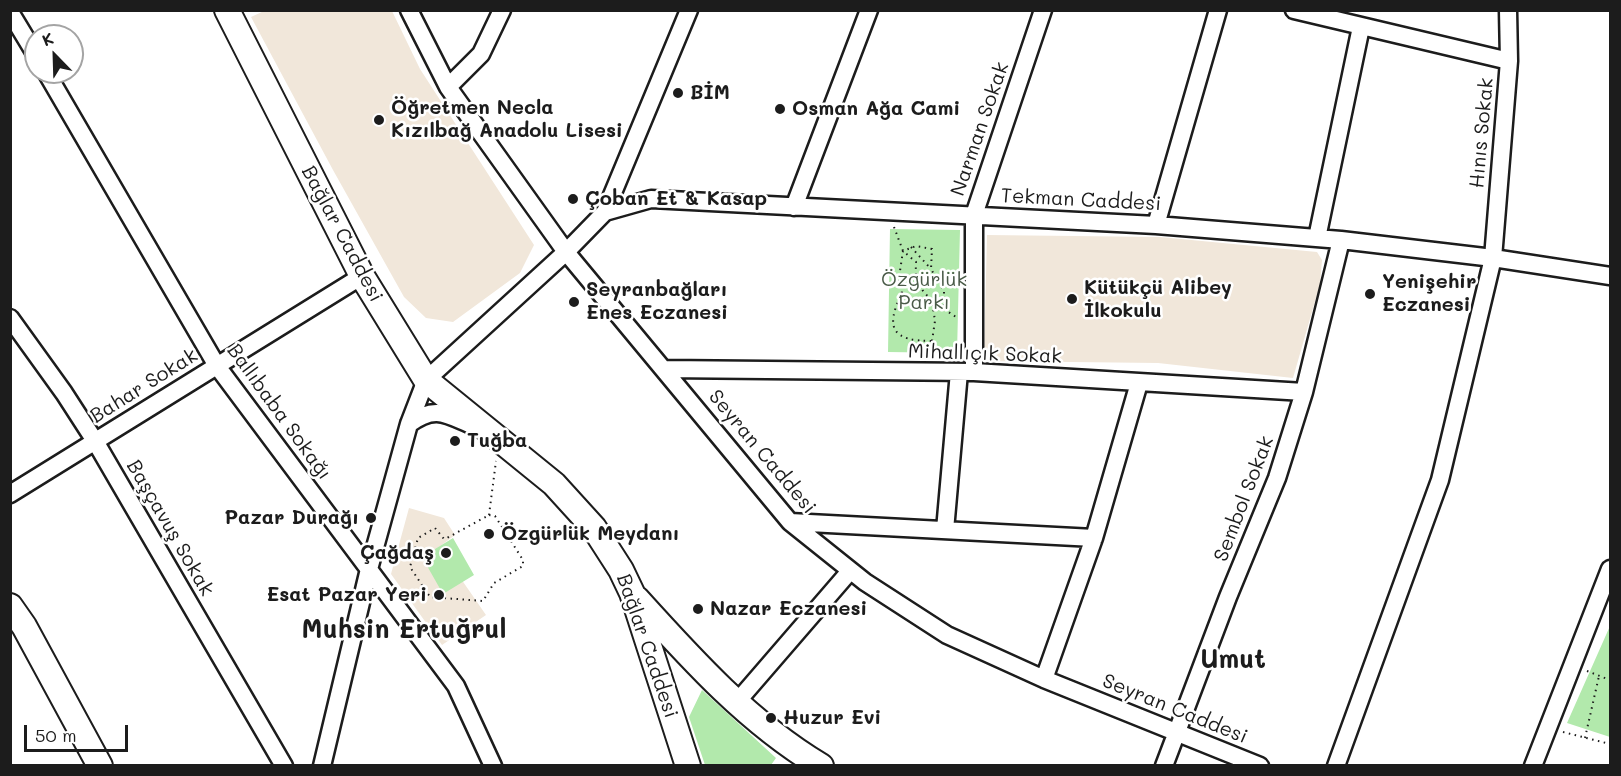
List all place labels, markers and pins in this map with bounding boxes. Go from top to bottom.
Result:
place label: BİM [690,81,730,105]
marker: BİM [671,86,685,100]
place label: Öğretmen Necla Kızılbağ Anadolu Lisesi [391,96,623,143]
place label: Osman Ağa Cami [792,97,960,121]
marker: Osman Ağa Cami [773,102,787,116]
marker: Öğretmen Necla Kızılbağ Anadolu Lisesi [372,113,386,127]
place label: Çoban Et & Kasap [585,187,767,211]
marker: Çoban Et & Kasap [566,192,580,206]
place label: Yenişehir Eczanesi [1382,270,1476,317]
place label: Kütükçü Alibey İlkokulu [1084,276,1232,323]
place label: Seyranbağları Enes Eczanesi [586,278,728,325]
marker: Yenişehir Eczanesi [1363,287,1377,301]
marker: Kütükçü Alibey İlkokulu [1065,292,1079,306]
marker: Seyranbağları Enes Eczanesi [567,295,581,309]
place label: Tuğba [467,429,527,453]
marker: Tuğba [448,434,462,448]
place label: Pazar Durağı [224,506,359,530]
marker: Pazar Durağı [364,511,378,525]
place label: Özgürlük Meydanı [501,522,680,546]
marker: Özgürlük Meydanı [482,527,496,541]
place label: Çağdaş [360,541,434,565]
marker: Çağdaş [439,546,453,560]
place label: Esat Pazar Yeri [266,583,427,607]
marker: Esat Pazar Yeri [432,588,446,602]
place label: Nazar Eczanesi [710,597,867,621]
marker: Nazar Eczanesi [691,602,705,616]
place label: Huzur Evi [783,706,881,730]
marker: Huzur Evi [764,711,778,725]

